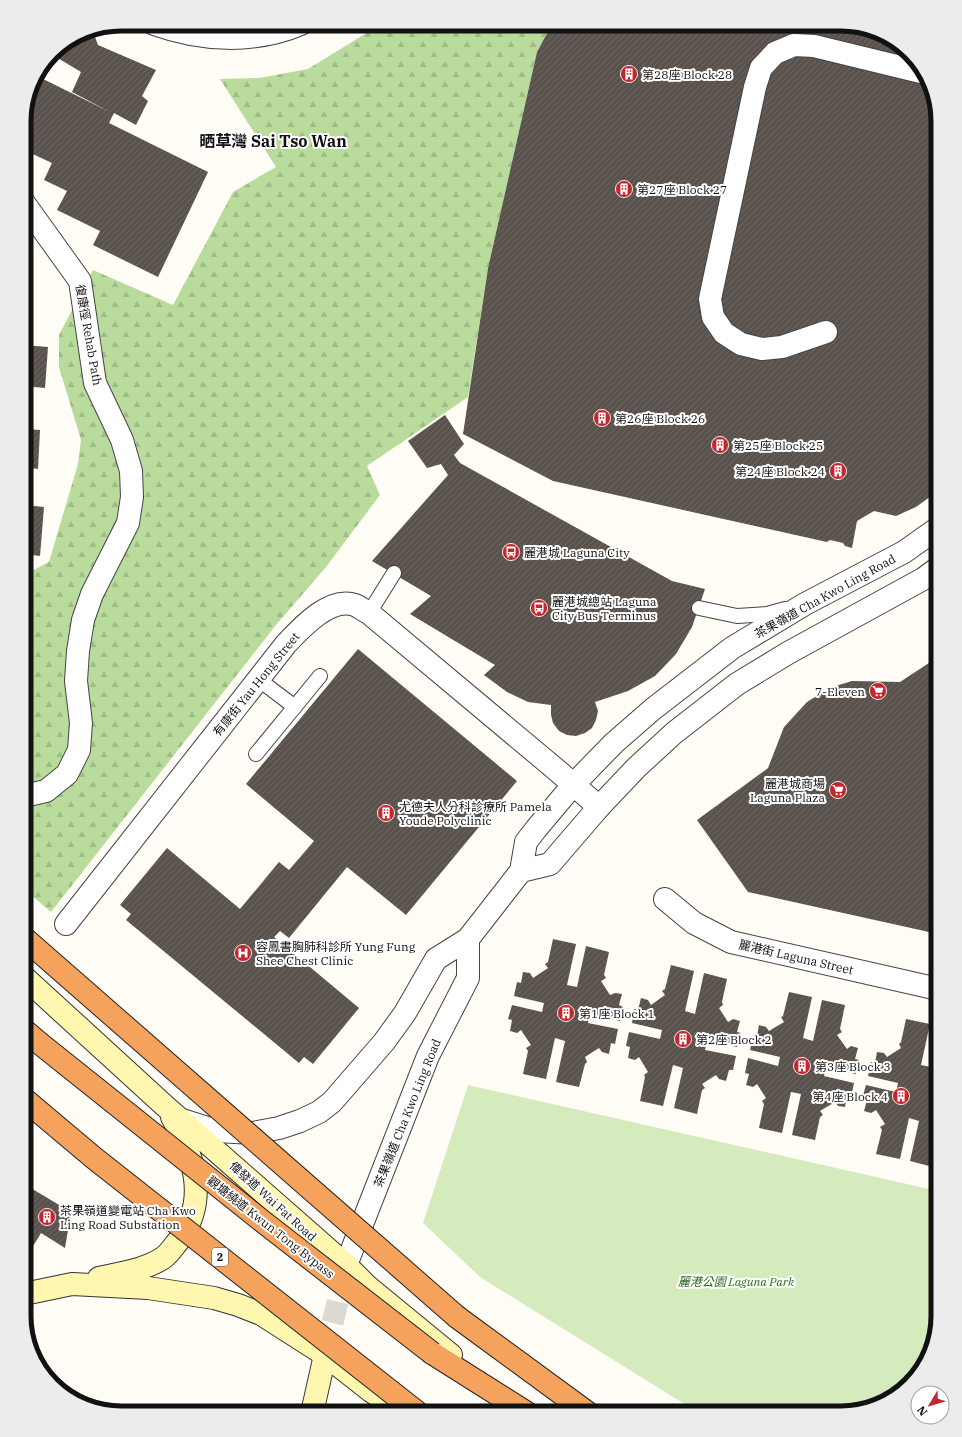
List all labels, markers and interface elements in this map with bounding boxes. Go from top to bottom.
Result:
building icon: 第28座 Block 28 [619,64,639,84]
place label: 第28座 Block 28 [642,67,732,82]
district label: 晒草灣 Sai Tso Wan [199,131,347,151]
building icon: 第27座 Block 27 [614,179,634,199]
place label: 第27座 Block 27 [637,182,727,197]
street label: 復康徑 Rehab Path [73,283,105,387]
building icon: 第26座 Block 26 [592,408,612,428]
place label: 第26座 Block 26 [615,411,705,426]
building icon: 第25座 Block 25 [710,435,730,455]
place label: 第25座 Block 25 [733,438,823,453]
building icon: 第24座 Block 24 [828,461,848,481]
place label: 第24座 Block 24 [735,464,825,479]
bus stop icon: 麗港城 Laguna City [501,542,521,562]
place label: 麗港城 Laguna City [524,545,630,560]
street label: 茶果嶺道 Cha Kwo Ling Road [752,551,898,641]
place label: 麗港城總站 Laguna City Bus Terminus [552,594,657,623]
bus stop icon: 麗港城總站 Laguna City Bus Terminus [529,598,549,618]
street label: 有康街 Yau Hong Street [210,629,302,739]
supermarket icon: 7-Eleven [868,681,888,701]
place label: 7-Eleven [815,684,865,699]
place label: 麗港城商場 Laguna Plaza [750,776,825,805]
supermarket icon: 麗港城商場 Laguna Plaza [828,780,848,800]
place label: 尤德夫人分科診療所 Pamela Youde Polyclinic [399,799,552,828]
building icon: 尤德夫人分科診療所 Pamela Youde Polyclinic [376,803,396,823]
street label: 麗港街 Laguna Street [737,937,855,977]
place label: 容鳳書胸肺科診所 Yung Fung Shee Chest Clinic [256,939,416,968]
hospital icon: 容鳳書胸肺科診所 Yung Fung Shee Chest Clinic [233,943,253,963]
building icon: 第1座 Block 1 [556,1003,576,1023]
place label: 第1座 Block 1 [579,1006,655,1021]
building icon: 第2座 Block 2 [673,1029,693,1049]
place label: 第2座 Block 2 [696,1032,772,1047]
street label: 茶果嶺道 Cha Kwo Ling Road [370,1037,444,1189]
building icon: 第3座 Block 3 [792,1056,812,1076]
place label: 第3座 Block 3 [815,1059,891,1074]
building icon: 第4座 Block 4 [891,1086,911,1106]
place label: 第4座 Block 4 [812,1089,888,1104]
street label: 偉發道 Wai Fat Road [226,1158,320,1244]
street label: 觀塘繞道 Kwun Tong Bypass [204,1173,338,1281]
place label: 茶果嶺道變電站 Cha Kwo Ling Road Substation [60,1203,196,1232]
building icon: 茶果嶺道變電站 Cha Kwo Ling Road Substation [37,1207,57,1227]
road number: 2 [212,1248,228,1266]
park label: 麗港公園 Laguna Park [678,1274,795,1289]
north arrow [910,1385,950,1425]
text: N [914,1403,930,1419]

